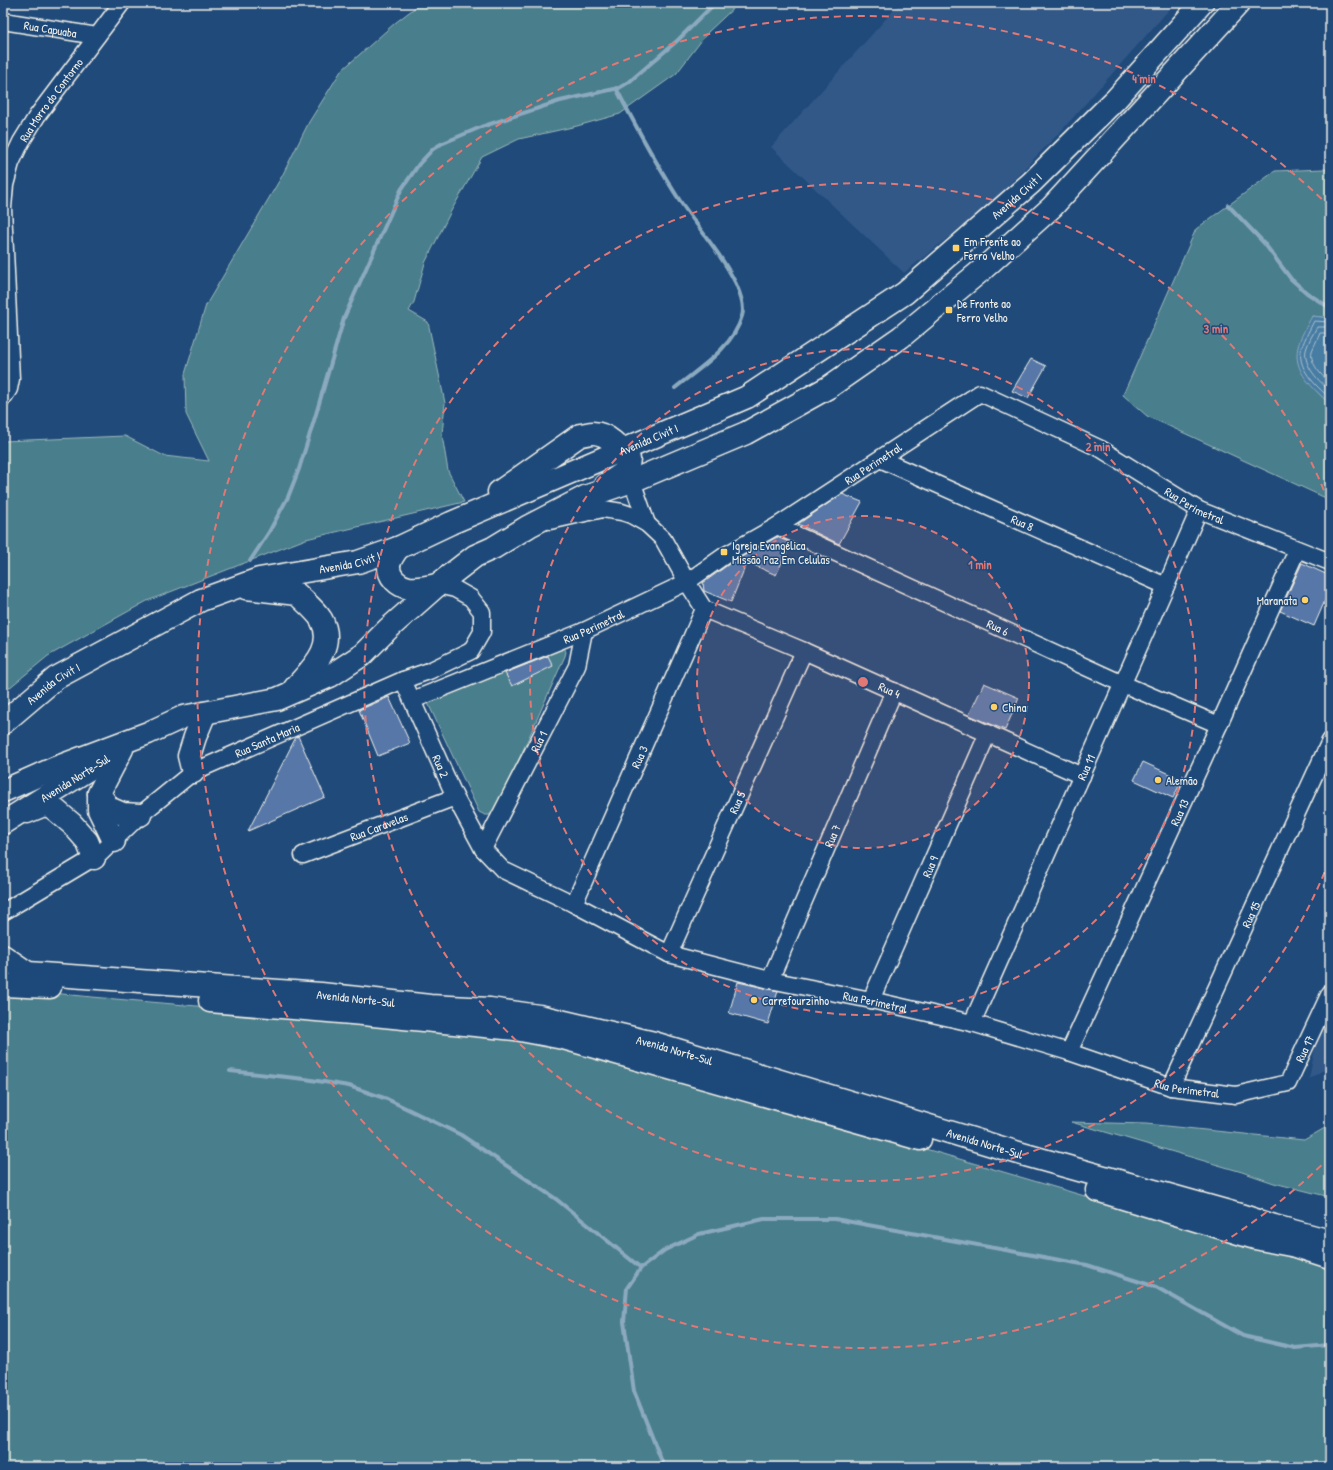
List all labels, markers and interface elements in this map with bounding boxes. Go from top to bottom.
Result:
street label: Rua Capuaba [23,16,78,41]
street label: Rua Morro do Contorno [15,54,87,145]
text: 4 min [1132,70,1156,87]
street label: Avenida Civit I [987,169,1045,223]
place label: Em Frente ao Ferro Velho [963,233,1021,264]
marker: Em Frente ao Ferro Velho [951,243,961,253]
place label: De Fronte ao Ferro Velho [956,295,1011,326]
marker: De Fronte ao Ferro Velho [944,305,954,315]
text: 3 min [1204,320,1229,337]
street label: Avenida Civit I [617,419,681,459]
street label: Rua Perimetral [841,438,905,488]
text: 2 min [1086,438,1111,455]
street label: Rua Perimetral [1162,482,1228,528]
street label: Rua 8 [1009,510,1037,535]
place label: Igreja Evangélica Missão Paz Em Celulas [732,537,830,568]
street label: Avenida Civit I [318,546,382,577]
marker: Igreja Evangélica Missão Paz Em Celulas [719,547,729,557]
text: 1 min [968,556,992,573]
place label: Maranata [1257,592,1297,609]
marker: Maranata [1300,595,1310,605]
street label: Rua Perimetral [560,604,627,647]
street label: Rua 6 [984,615,1012,639]
street label: Avenida Civit I [23,658,83,708]
centre of rings [856,675,870,689]
street label: Rua 4 [876,677,904,702]
place label: China [1002,699,1027,716]
marker: China [989,702,999,712]
street label: Rua Santa Maria [232,718,302,761]
street label: Rua 1 [526,728,551,755]
street label: Rua 3 [626,743,651,771]
street label: Avenida Norte-Sul [37,749,114,806]
street label: Rua 2 [429,752,454,780]
street label: Rua 11 [1072,752,1099,783]
place label: Alemão [1166,772,1198,789]
marker: Alemão [1153,775,1163,785]
street label: Rua 5 [724,788,749,816]
street label: Rua 13 [1166,796,1193,828]
street label: Rua Caravelas [347,807,410,845]
street label: Rua 7 [819,821,844,850]
street label: Rua 9 [917,852,942,880]
street label: Rua 15 [1237,898,1264,930]
street label: Avenida Norte-Sul [316,985,397,1011]
street label: Rua Perimetral [842,986,910,1017]
place label: Carrefourzinho [762,992,829,1009]
marker: Carrefourzinho [749,995,759,1005]
street label: Avenida Norte-Sul [635,1031,716,1069]
street label: Rua 17 [1290,1032,1318,1065]
street label: Rua Perimetral [1152,1074,1221,1101]
street label: Avenida Norte-Sul [945,1123,1026,1163]

